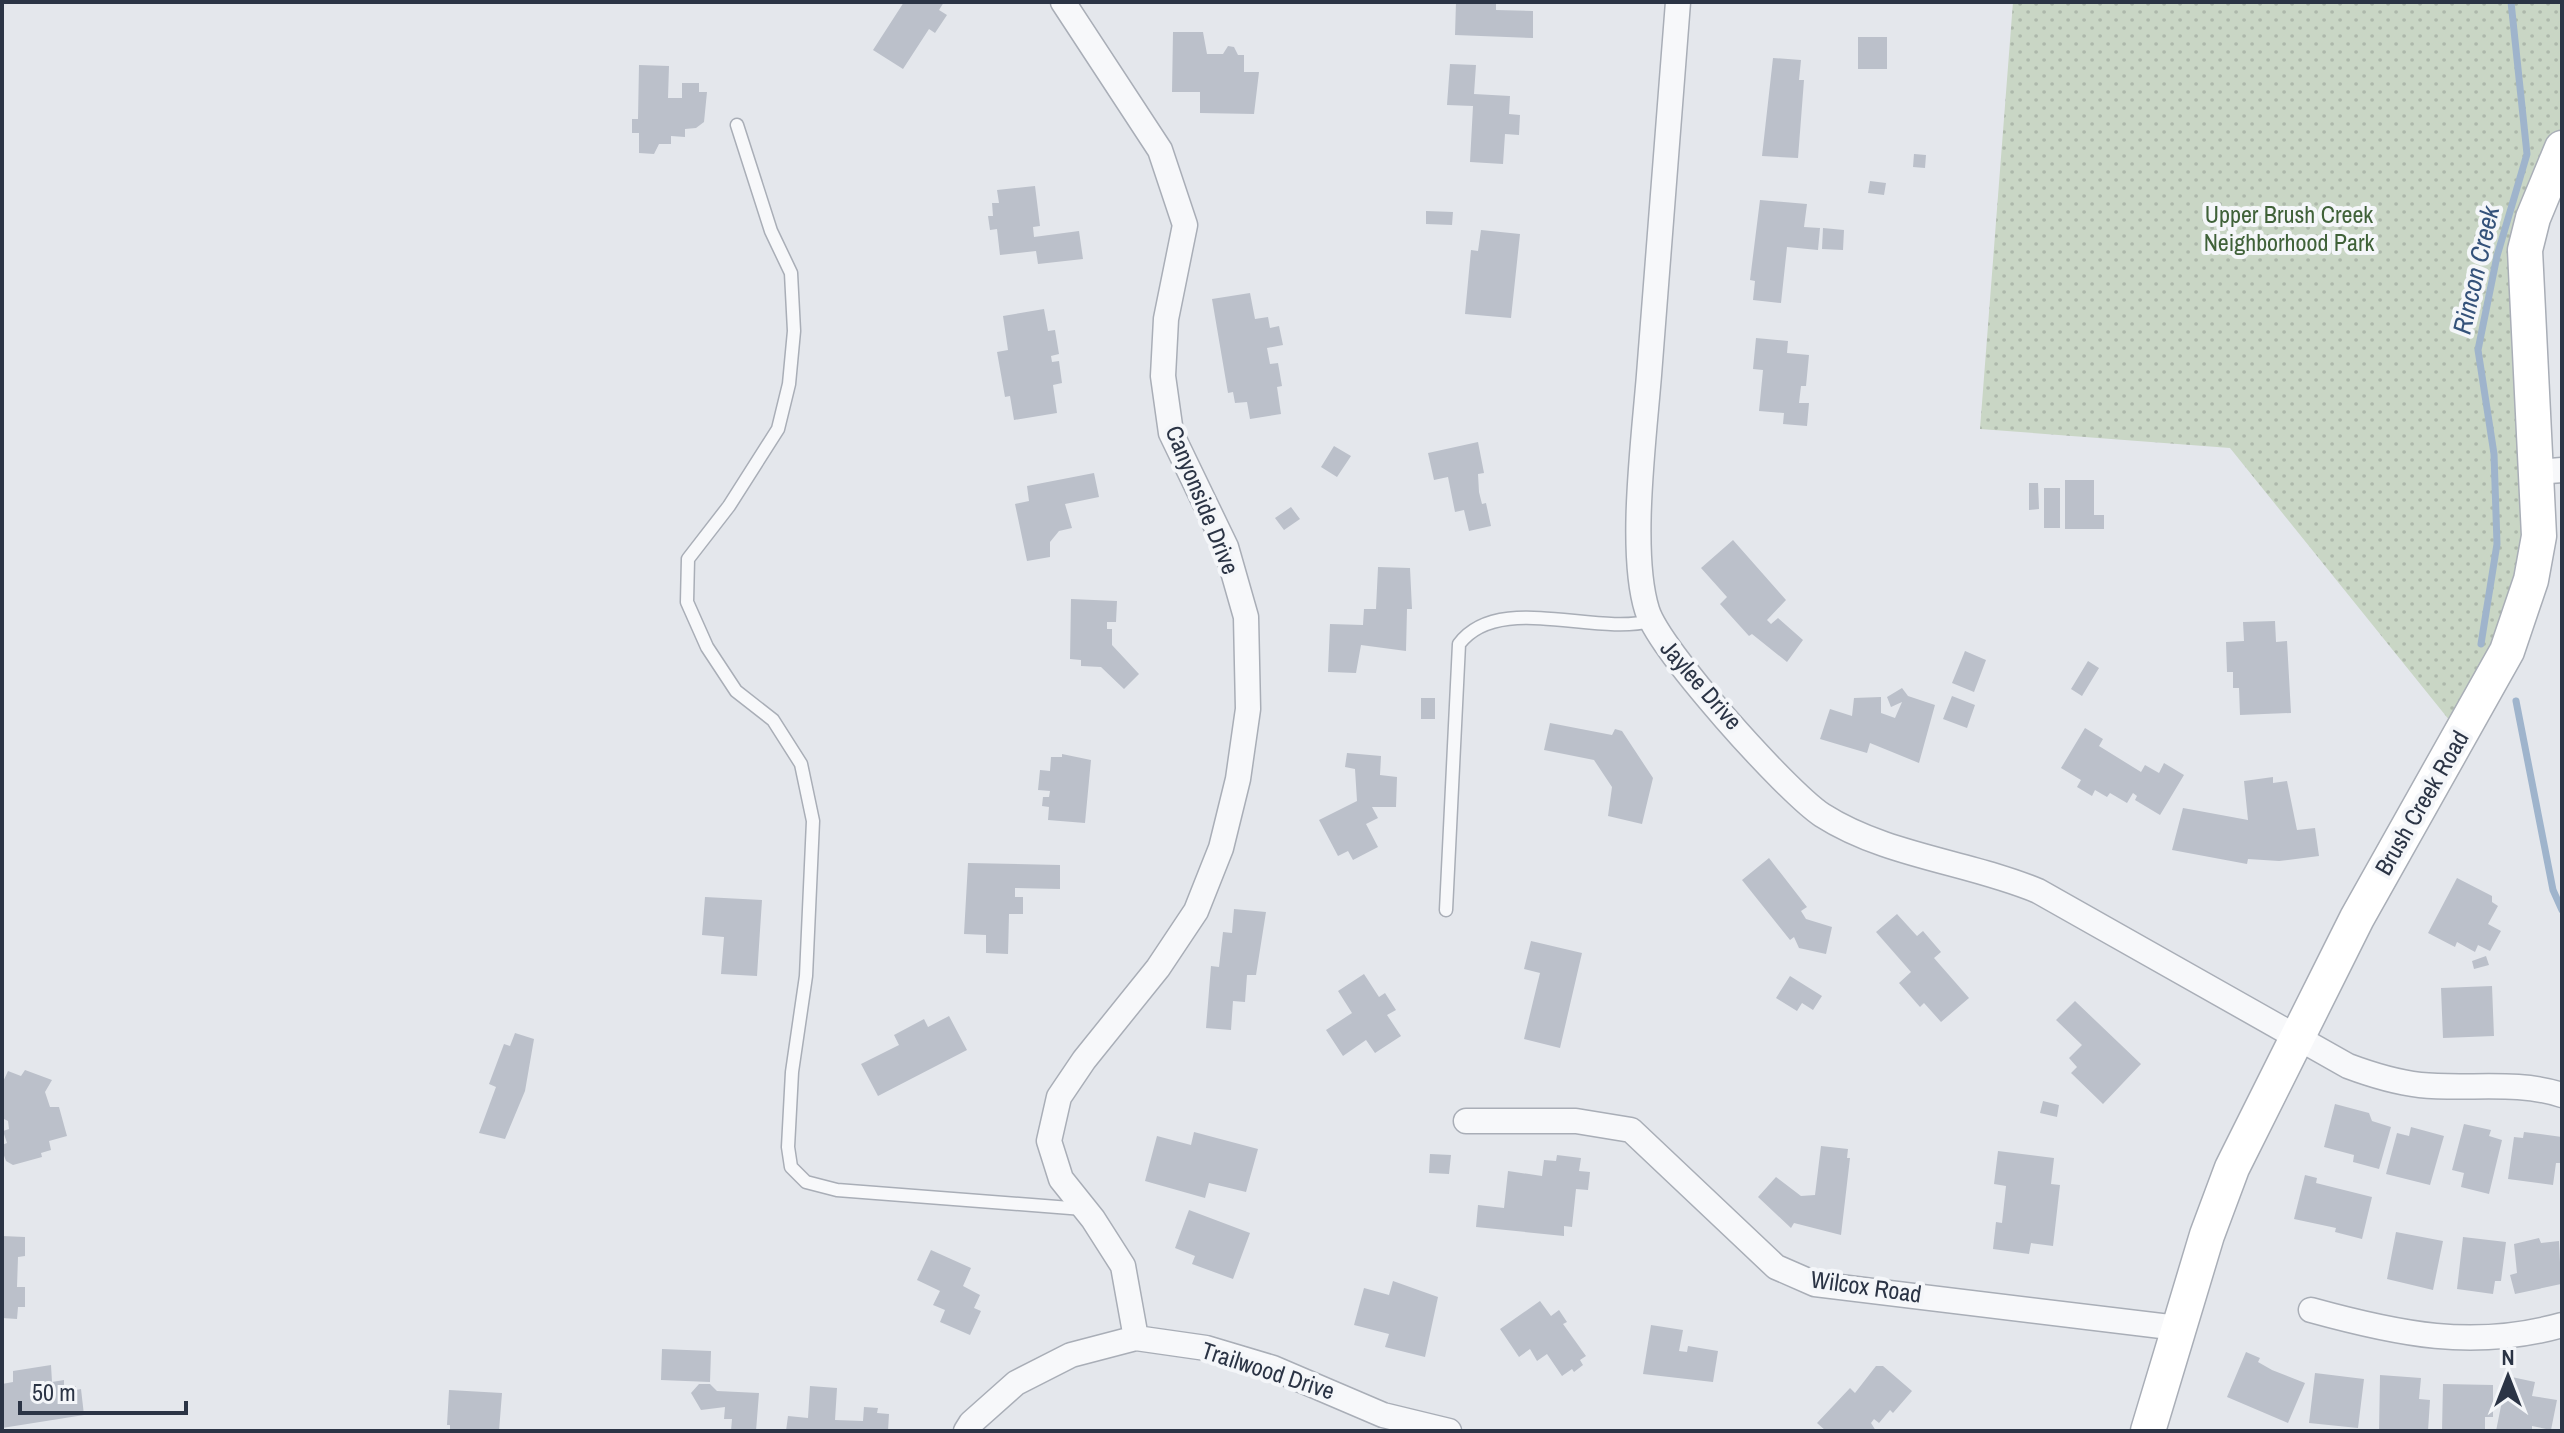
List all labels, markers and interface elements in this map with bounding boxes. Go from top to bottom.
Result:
park label: Upper Brush Creek Neighborhood Park [2204,198,2374,258]
water label: Rincon Creek [2444,201,2508,337]
street label: Canyonside Drive [1159,421,1247,579]
street label: Jaylee Drive [1654,633,1750,736]
street label: Brush Creek Road [2367,724,2475,881]
street label: Wilcox Road [1809,1262,1924,1310]
street label: Trailwood Drive [1198,1333,1339,1407]
north arrow [2468,1337,2548,1417]
text: N [2501,1342,2515,1372]
scale bar [20,1365,186,1415]
text: 50 m [32,1376,76,1408]

